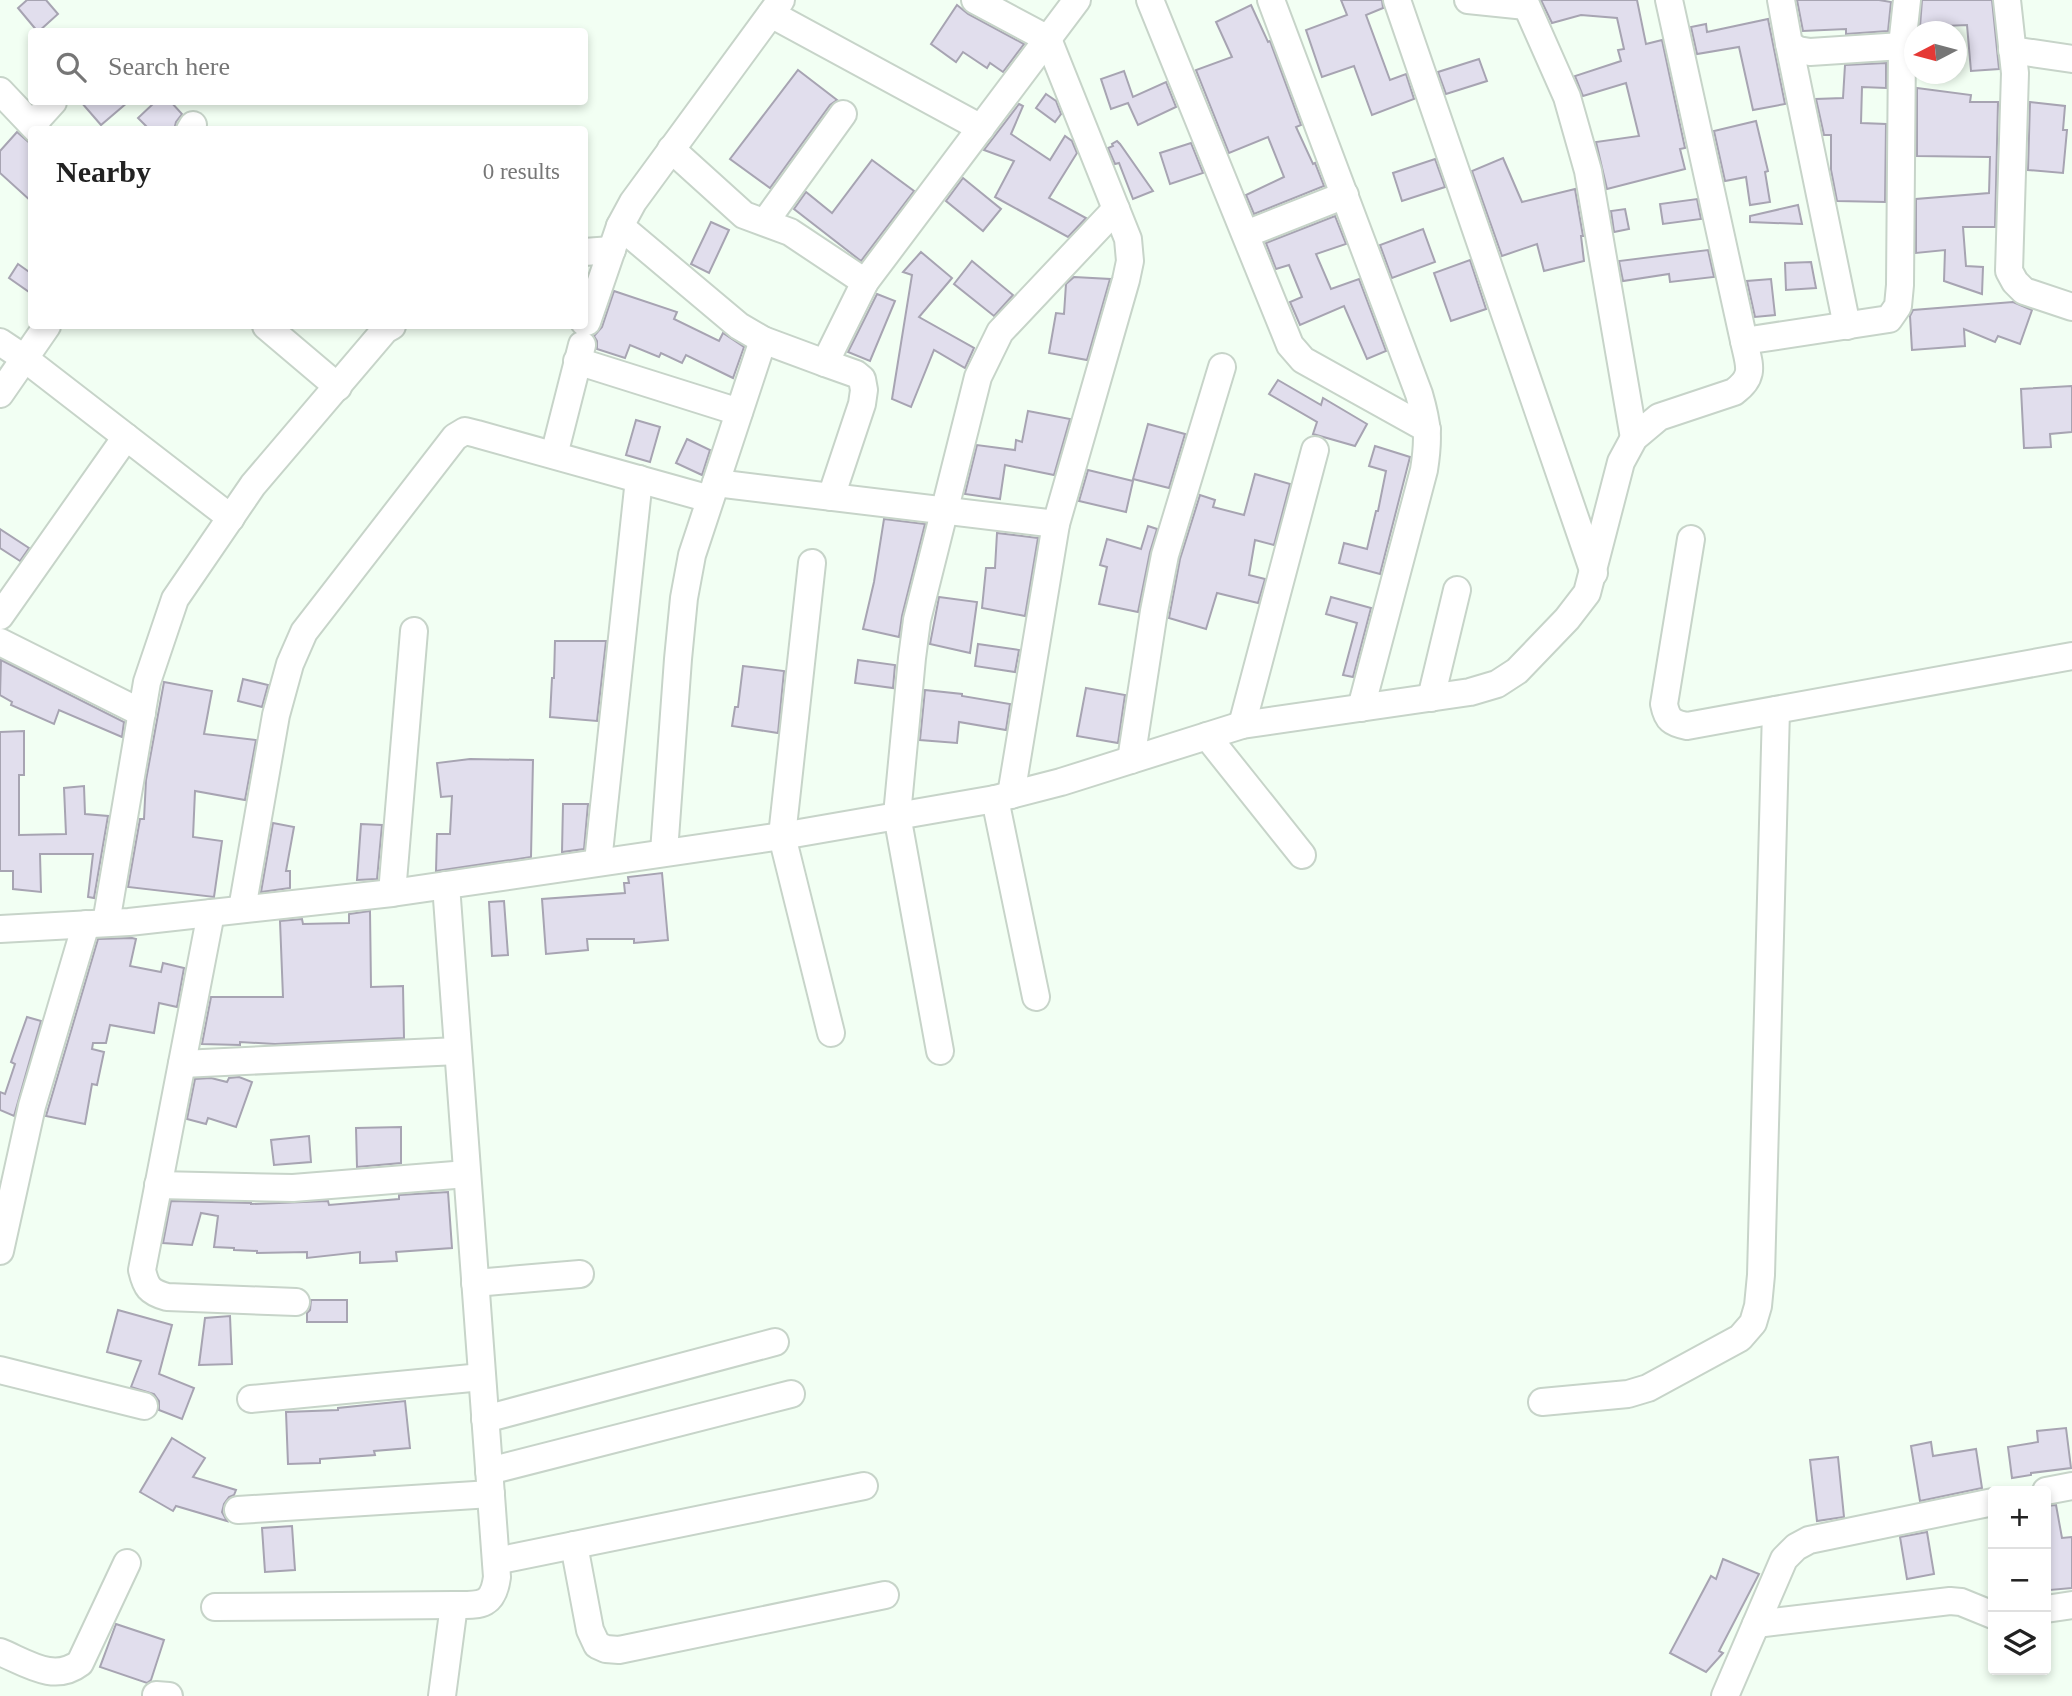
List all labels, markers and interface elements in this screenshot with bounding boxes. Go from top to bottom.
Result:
north arrow [1904,21,1967,84]
search box [28,28,588,105]
icon: search [52,48,90,86]
text: Search here [108,52,230,81]
text: Nearby [56,155,151,188]
text: 0 results [483,159,560,184]
map controls [1988,1486,2051,1675]
button: + [1988,1486,2051,1549]
button: − [1988,1549,2051,1612]
button: layers [1988,1612,2051,1675]

